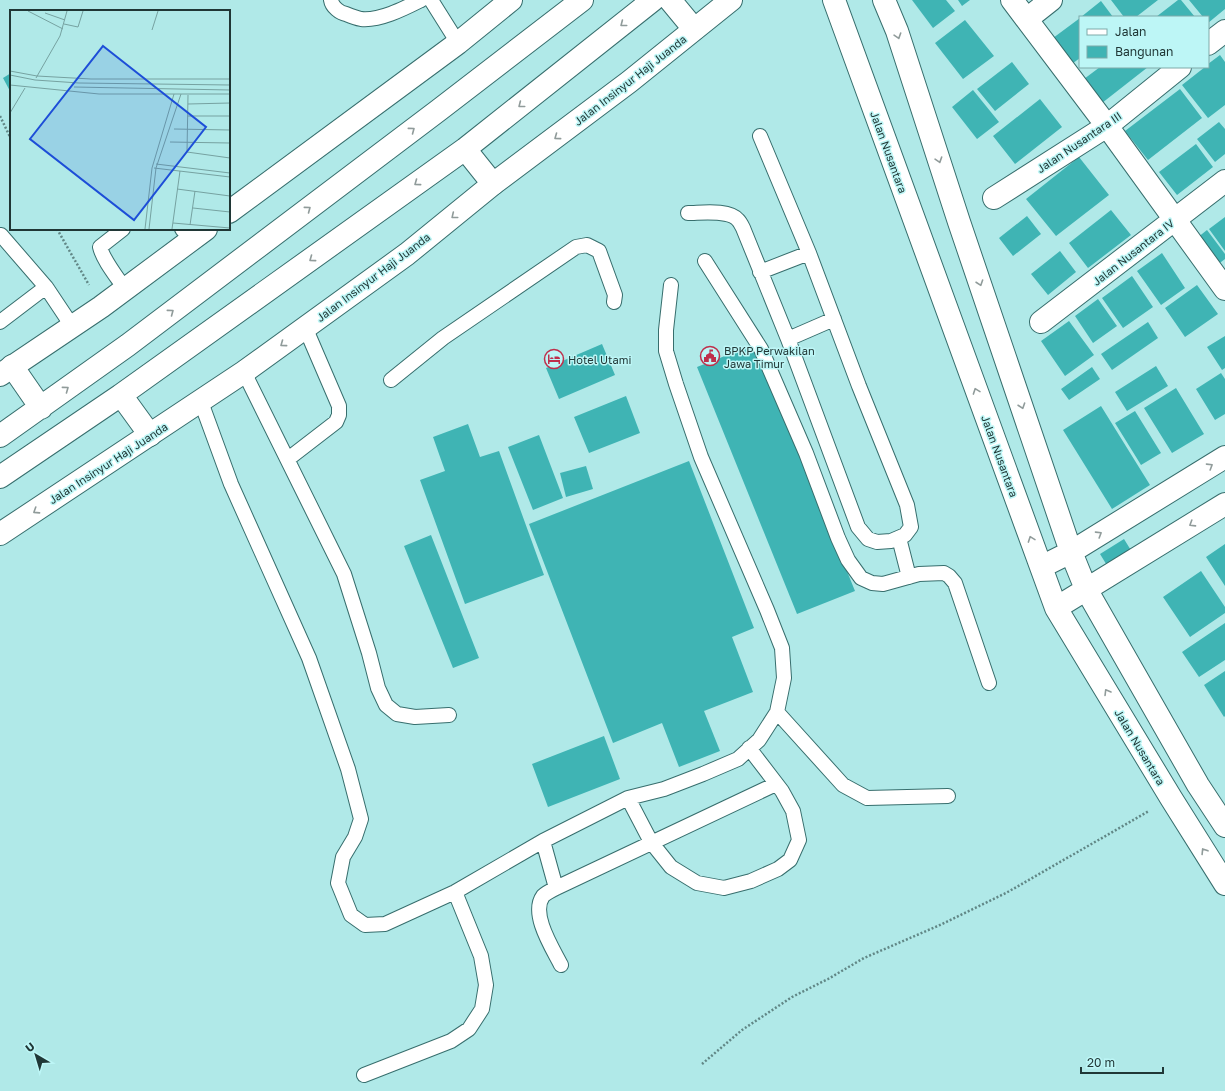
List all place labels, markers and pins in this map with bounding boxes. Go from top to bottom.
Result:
place label: BPKP Perwakilan Jawa Timur [724,344,815,370]
public building icon: BPKP Perwakilan Jawa Timur [699,345,721,367]
hotel icon: Hotel Utami [543,348,565,370]
place label: Hotel Utami [568,353,631,366]

